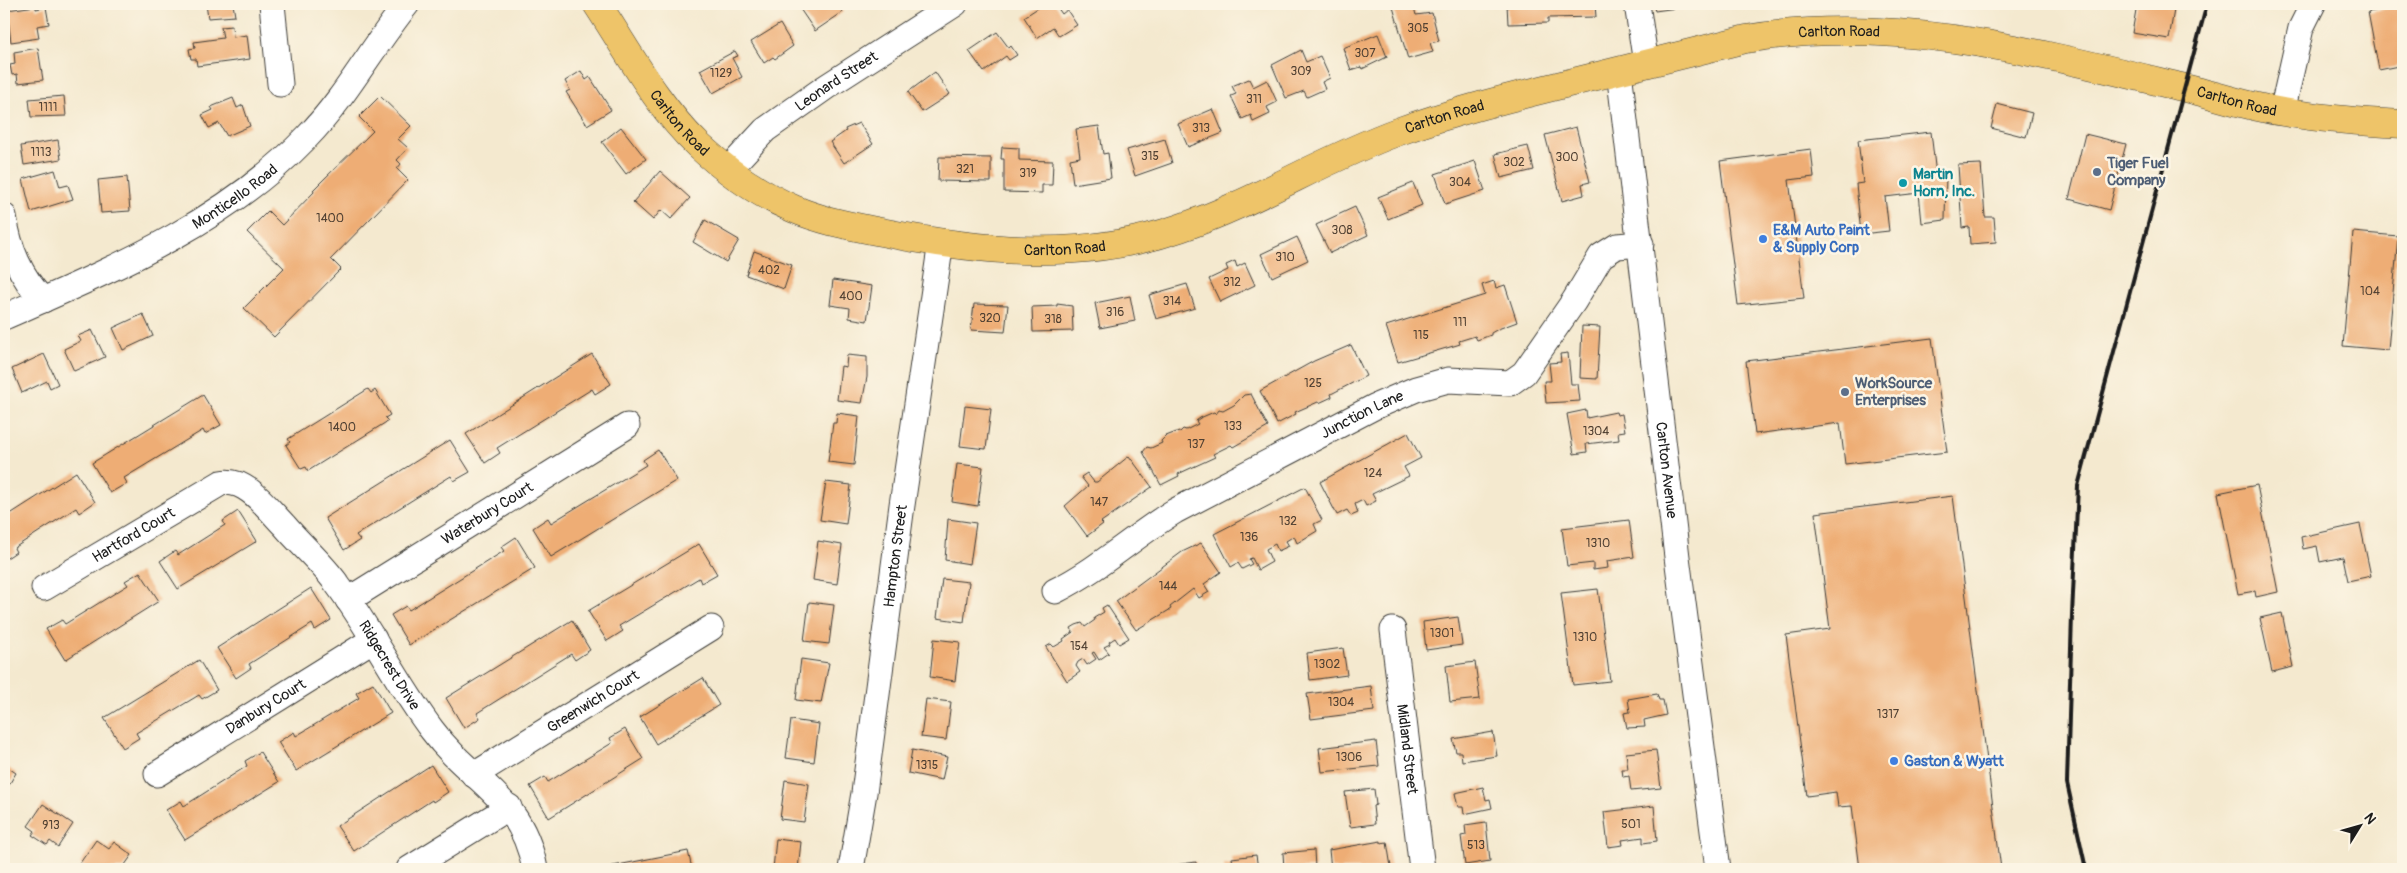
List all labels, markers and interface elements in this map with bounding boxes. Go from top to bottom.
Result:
house number: 305 [1407,21,1429,36]
street label: Carlton Road [1798,22,1881,43]
house number: 307 [1354,46,1376,61]
street label: Leonard Street [791,47,882,116]
house number: 309 [1290,64,1312,79]
house number: 1129 [710,66,732,81]
street label: Carlton Road [2195,82,2278,121]
street label: Carlton Road [645,86,713,161]
house number: 311 [1246,92,1262,107]
street label: Carlton Road [1402,96,1486,138]
house number: 1111 [39,100,57,115]
house number: 313 [1192,121,1210,136]
house number: 1113 [31,145,52,160]
house number: 315 [1141,149,1159,164]
house number: 300 [1555,150,1579,165]
place label: Tiger Fuel Company [2106,154,2169,190]
house number: 302 [1503,155,1525,170]
street label: Monticello Road [189,160,282,234]
house number: 321 [956,162,974,177]
place label: Martin Horn, Inc. [1913,165,1975,201]
house number: 319 [1019,166,1037,181]
marker: Tiger Fuel Company [2091,166,2103,178]
house number: 304 [1449,175,1471,190]
marker: Martin Horn, Inc. [1897,177,1909,189]
house number: 1400 [316,211,344,226]
place label: E&M Auto Paint & Supply Corp [1773,221,1871,257]
house number: 308 [1332,223,1352,238]
marker: E&M Auto Paint & Supply Corp [1757,233,1769,245]
street label: Carlton Road [1024,237,1107,260]
house number: 310 [1275,250,1295,265]
house number: 402 [758,263,780,278]
house number: 312 [1223,275,1241,290]
house number: 104 [2360,284,2380,299]
house number: 400 [839,289,863,304]
house number: 314 [1163,294,1181,309]
house number: 316 [1106,305,1124,320]
house number: 320 [979,311,1001,326]
house number: 318 [1044,312,1062,327]
house number: 111 [1453,315,1467,330]
house number: 115 [1413,328,1429,343]
place label: WorkSource Enterprises [1855,374,1933,410]
house number: 125 [1304,376,1322,391]
street label: Junction Lane [1318,386,1407,443]
marker: WorkSource Enterprises [1839,386,1851,398]
house number: 133 [1224,419,1242,434]
house number: 1400 [328,420,356,435]
street label: Carlton Avenue [1651,421,1681,520]
house number: 1304 [1583,424,1609,439]
house number: 137 [1187,437,1206,452]
house number: 124 [1364,466,1382,481]
street label: Waterbury Court [438,477,538,549]
house number: 147 [1090,495,1109,510]
street label: Hartford Court [89,503,179,567]
street label: Hampton Street [880,503,912,609]
house number: 132 [1279,514,1297,529]
house number: 136 [1240,530,1258,545]
house number: 1310 [1586,536,1610,551]
house number: 144 [1159,579,1177,594]
street label: Ridgecrest Drive [354,617,424,714]
house number: 1301 [1430,626,1454,641]
house number: 1310 [1573,630,1597,645]
house number: 154 [1070,639,1088,654]
house number: 1302 [1314,657,1340,672]
street label: Greenwich Court [544,665,644,737]
street label: Danbury Court [222,674,310,739]
house number: 1304 [1328,695,1354,710]
street label: Midland Street [1392,703,1422,796]
house number: 1317 [1877,707,1900,722]
house number: 1306 [1336,750,1362,765]
place label: Gaston & Wyatt [1904,752,2005,771]
marker: Gaston & Wyatt [1888,755,1900,767]
house number: 1315 [916,758,938,773]
north arrow [2334,800,2384,850]
text: N [2360,810,2380,827]
house number: 501 [1621,817,1641,832]
house number: 913 [42,818,60,833]
house number: 513 [1467,838,1485,853]

